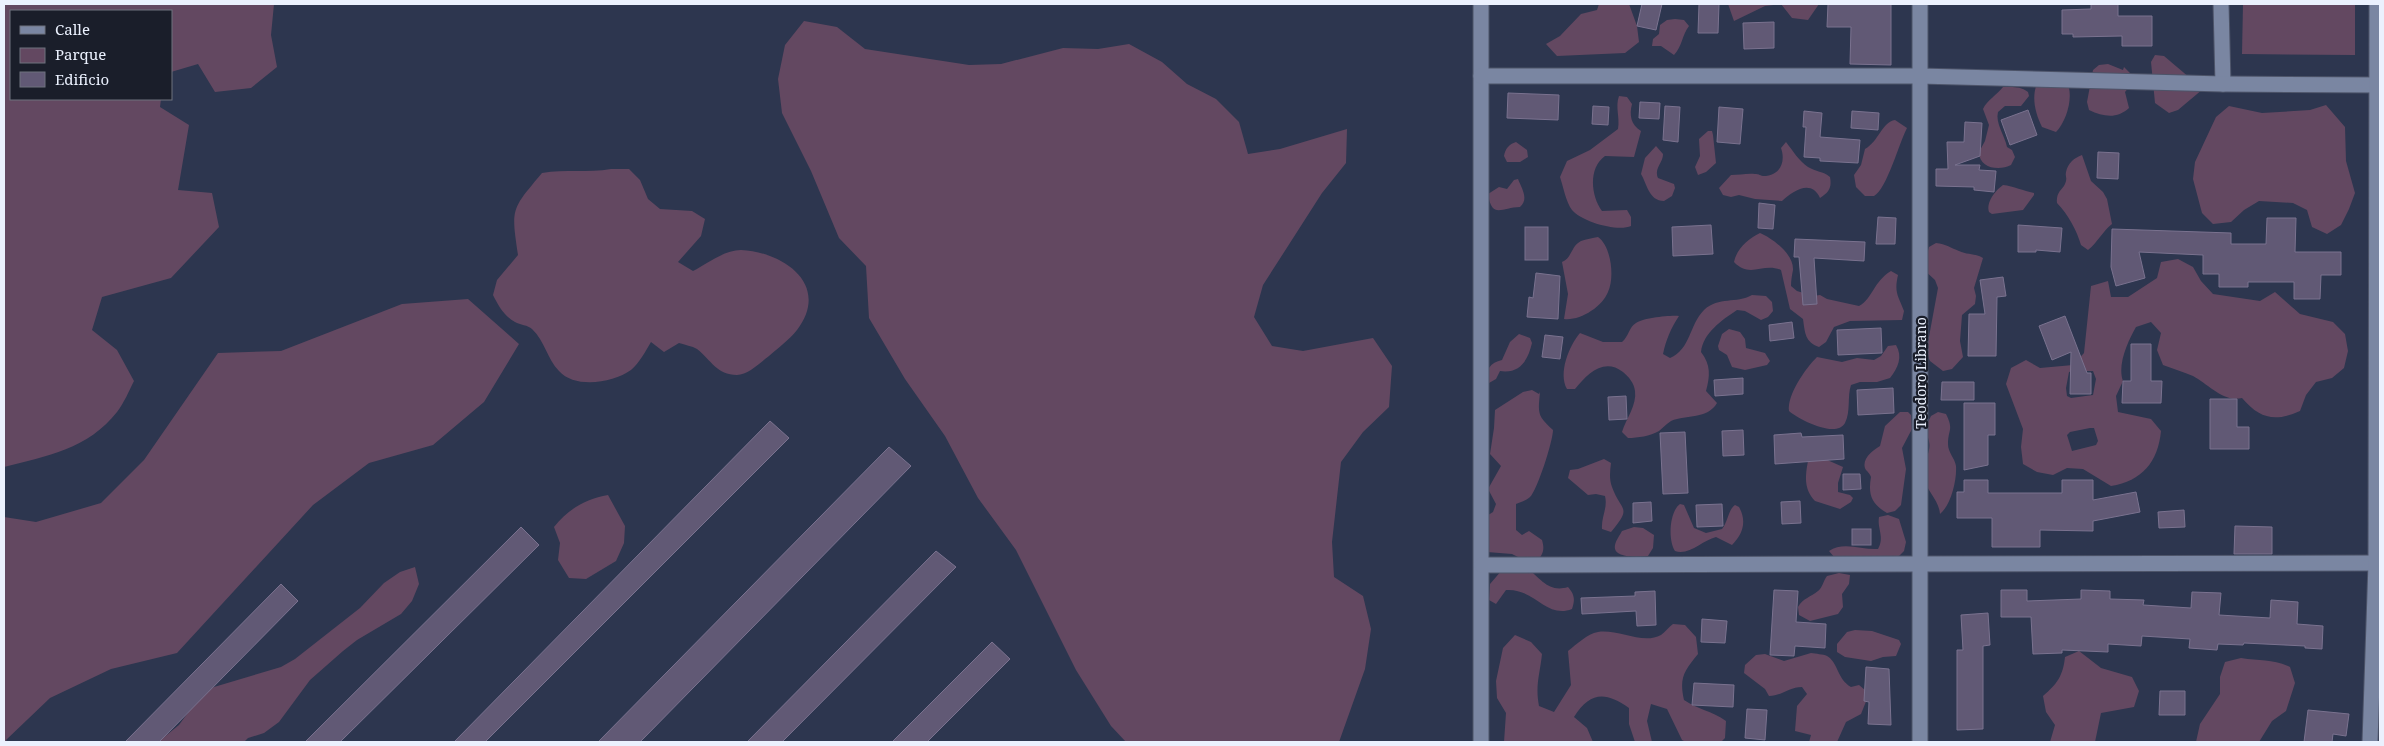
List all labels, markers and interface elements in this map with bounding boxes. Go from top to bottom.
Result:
legend [10,10,172,100]
text: Calle [55,19,90,39]
text: Parque [55,44,106,64]
text: Edificio [55,69,109,89]
street label: Teodoro Librano [1911,317,1930,429]

